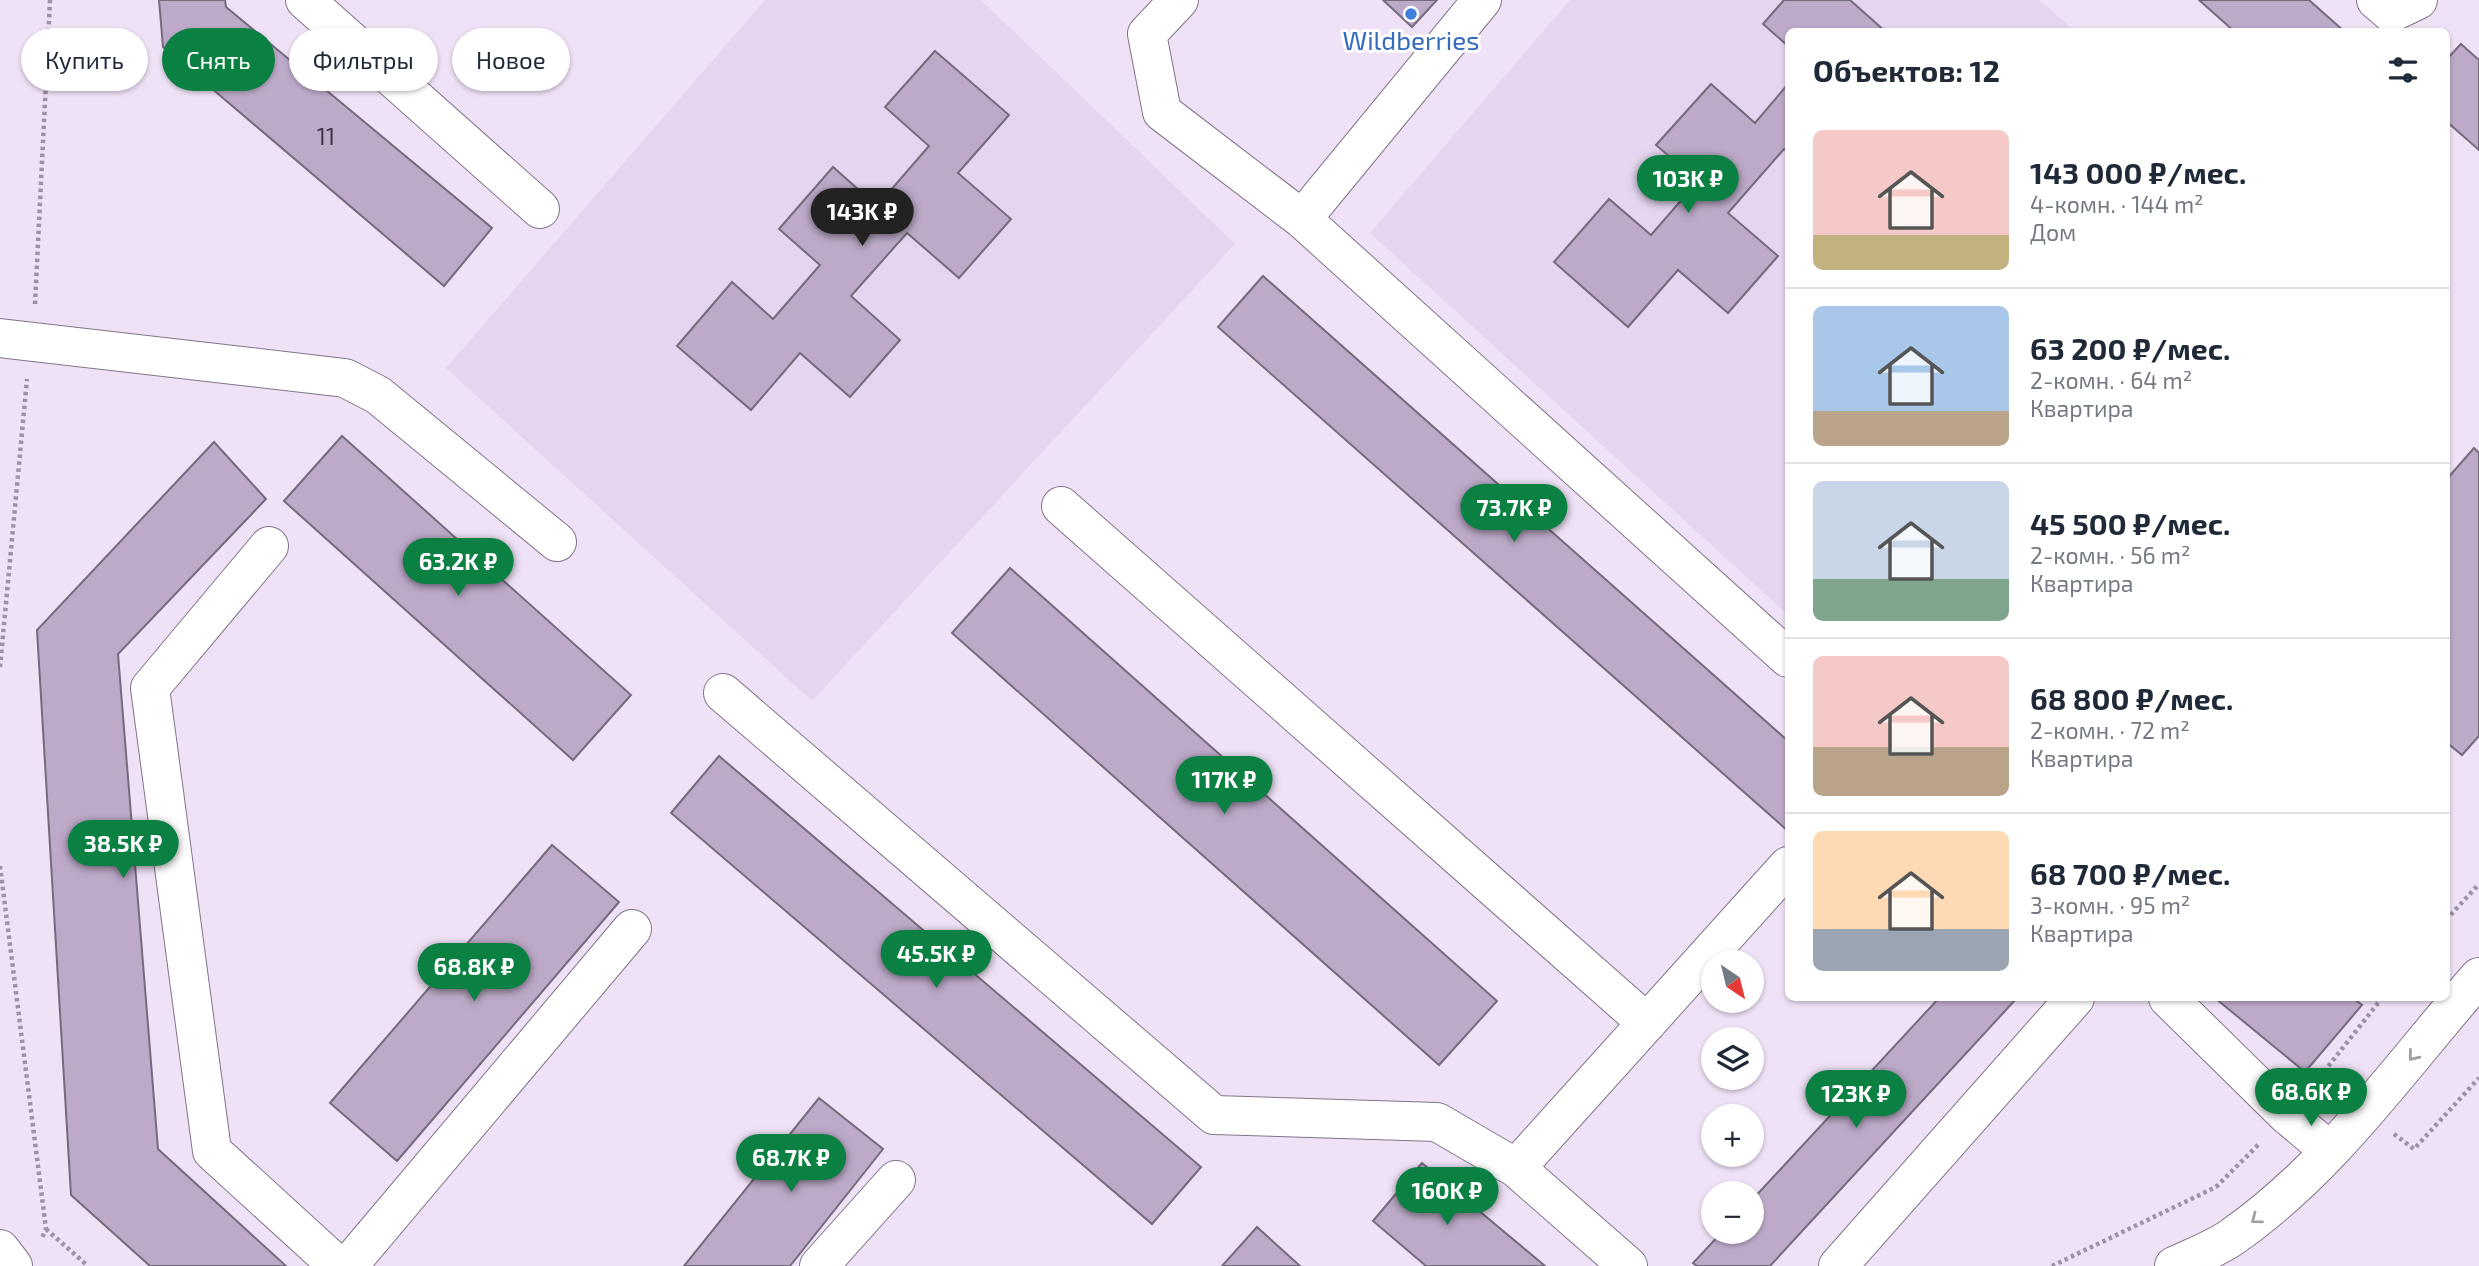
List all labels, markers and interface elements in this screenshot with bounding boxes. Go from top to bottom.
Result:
marker: Wildberries [1403,6,1419,22]
place label: Wildberries [1343,24,1479,55]
chip: Купить [21,28,148,91]
chip: Снять [162,28,275,91]
chip: Фильтры [289,28,438,91]
chip: Новое [452,28,570,91]
icon: filters [2384,51,2422,89]
text: Объектов: 12 [1813,52,2000,88]
house number: 11 [317,122,335,150]
text: 143 000 ₽/мес. [2030,154,2246,190]
pin: 103K ₽ [1631,156,1745,215]
icon: home [1869,158,1953,242]
text: 103K ₽ [1653,164,1723,192]
pin: 143K ₽ [805,188,919,248]
text: 4-комн. · 144 m² [2030,190,2204,218]
text: 143K ₽ [827,197,897,225]
text: Дом [2030,218,2076,246]
text: 63 200 ₽/мес. [2030,330,2230,366]
icon: home [1869,334,1953,418]
text: 2-комн. · 64 m² [2030,366,2192,394]
text: Квартира [2030,394,2134,422]
pin: 73.7K ₽ [1449,484,1579,544]
text: 73.7K ₽ [1476,493,1552,521]
text: 45 500 ₽/мес. [2030,505,2230,541]
icon: home [1869,509,1953,593]
pin: 63.2K ₽ [393,538,523,598]
text: 2-комн. · 56 m² [2030,541,2190,569]
text: 63.2K ₽ [419,547,497,575]
text: Квартира [2030,569,2134,597]
text: 68 800 ₽/мес. [2030,680,2233,716]
icon: home [1869,684,1953,768]
text: 2-комн. · 72 m² [2030,716,2190,744]
text: Квартира [2030,744,2134,772]
pin: 117K ₽ [1167,756,1281,816]
text: 117K ₽ [1192,765,1256,793]
pin: 38.5K ₽ [58,820,188,880]
text: 38.5K ₽ [84,829,162,857]
text: 68 700 ₽/мес. [2030,855,2230,891]
icon: home [1869,859,1953,943]
text: 3-комн. · 95 m² [2030,891,2190,919]
text: Квартира [2030,919,2134,947]
pin: 45.5K ₽ [871,930,1001,990]
text: 45.5K ₽ [897,939,975,967]
pin: 68.8K ₽ [409,944,539,1003]
north arrow [1701,950,1764,1013]
map controls [1701,950,1764,1244]
text: 68.8K ₽ [434,952,514,980]
button: layers [1701,1027,1764,1090]
one-way arrow [2409,1047,2421,1060]
pin: 68.6K ₽ [2246,1068,2376,1128]
pin: 123K ₽ [1799,1070,1913,1130]
text: 68.6K ₽ [2271,1077,2351,1105]
text: 123K ₽ [1821,1079,1891,1107]
button: + [1701,1104,1764,1167]
pin: 68.7K ₽ [726,1134,856,1194]
text: 68.7K ₽ [752,1143,830,1171]
pin: 160K ₽ [1390,1168,1504,1227]
text: 160K ₽ [1412,1176,1482,1204]
button: − [1701,1181,1764,1244]
one-way arrow [2251,1211,2263,1224]

